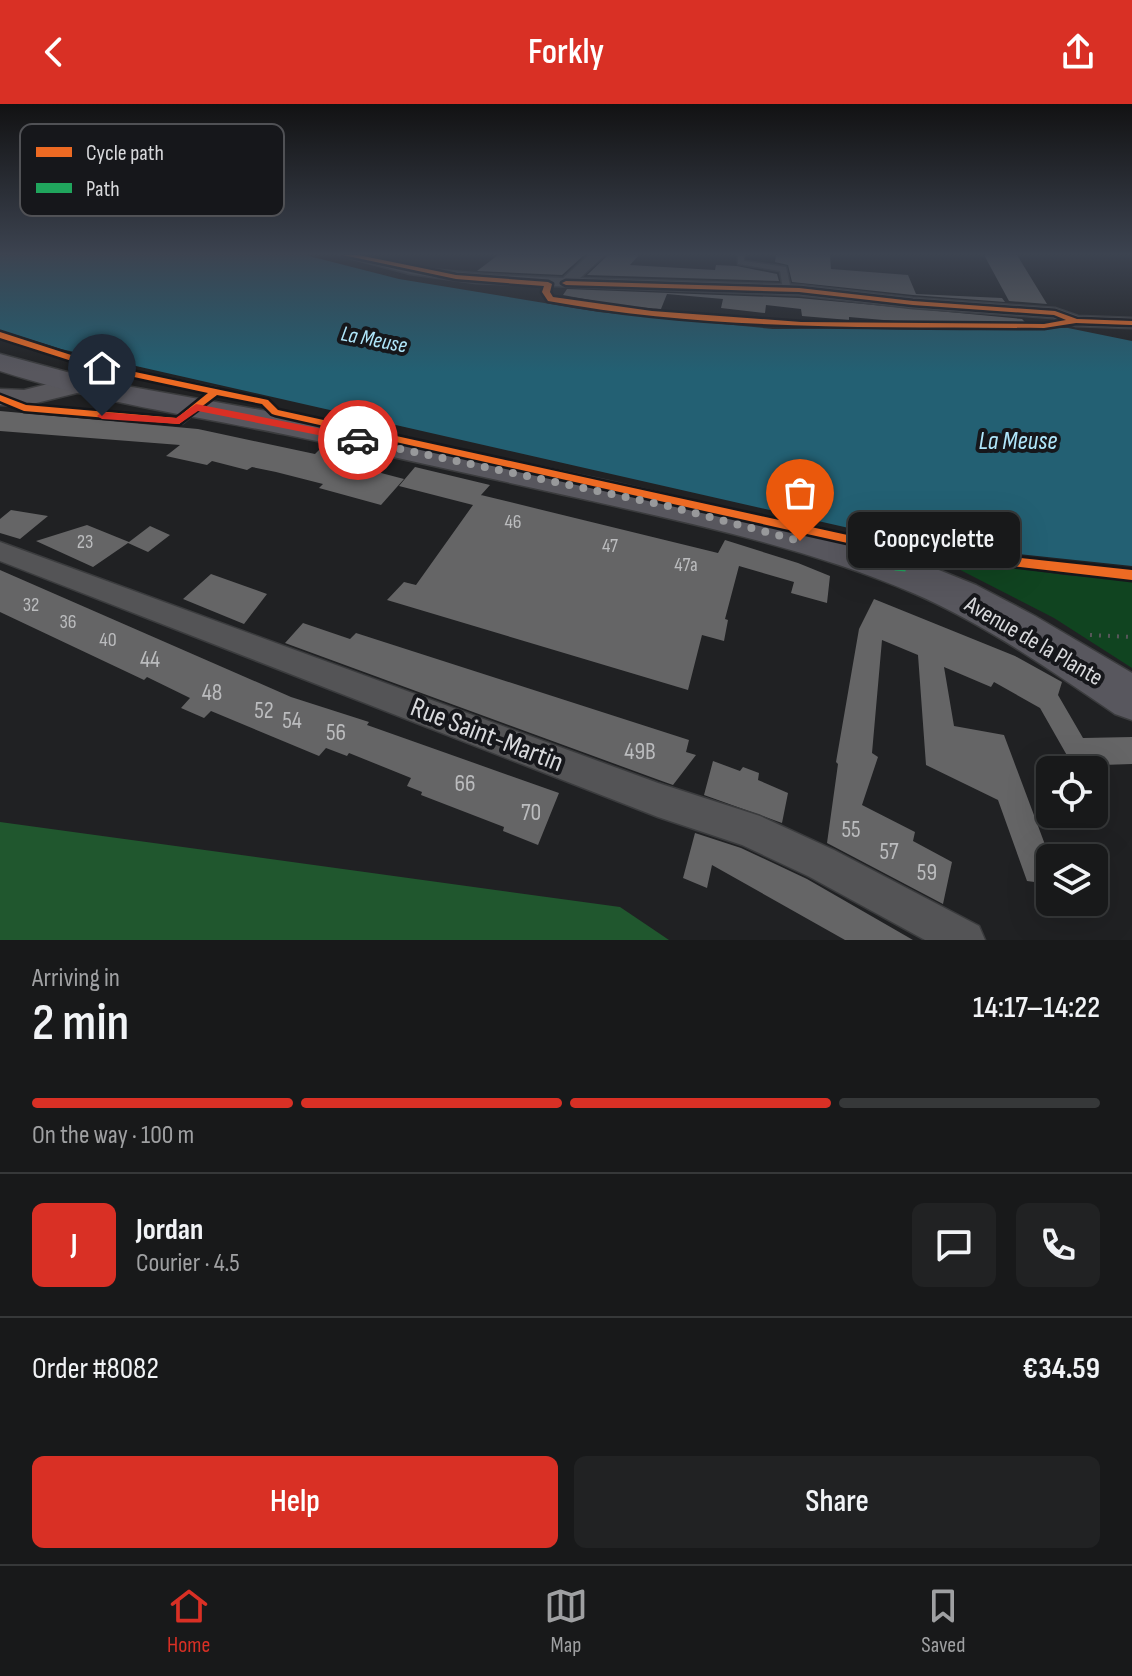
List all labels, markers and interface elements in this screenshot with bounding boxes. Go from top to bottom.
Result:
icon: back [32,30,76,74]
icon: share [1056,30,1100,74]
text: Forkly [528,31,604,74]
legend [20,124,284,216]
text: Cycle path [86,140,164,167]
text: Path [86,176,120,203]
water label: La Meuse [339,320,410,360]
pin [68,334,136,416]
icon: home [80,346,124,390]
courier [318,400,398,480]
icon: car [336,418,380,462]
water label: La Meuse [979,426,1057,457]
pin [766,459,834,541]
icon: bag [778,471,822,515]
house number: 46 [504,510,522,534]
callout: Coopcyclette [848,513,1020,569]
text: Coopcyclette [874,524,994,555]
house number: 23 [77,530,93,554]
house number: 47 [602,534,618,558]
house number: 47a [674,553,698,577]
street label: Avenue de la Plante [959,589,1108,692]
house number: 32 [23,593,39,617]
house number: 36 [59,610,77,634]
house number: 40 [99,628,117,652]
house number: 44 [140,645,160,674]
house number: 48 [202,678,222,707]
street label: Rue Saint-Martin [406,691,568,779]
house number: 52 [254,696,274,725]
house number: 54 [282,706,302,735]
house number: 56 [326,718,346,747]
house number: 49B [624,737,656,766]
map controls [1036,756,1108,916]
button: locate [1036,756,1108,828]
house number: 66 [454,769,476,798]
house number: 70 [521,798,541,827]
house number: 55 [841,815,861,844]
house number: 57 [879,837,899,866]
button: layers [1036,844,1108,916]
house number: 59 [917,858,937,887]
text: Arriving in [32,963,120,994]
text: 14:17–14:22 [973,990,1100,1026]
text: 2 min [32,992,129,1055]
text: On the way · 100 m [32,1120,194,1151]
button: chat [912,1203,996,1287]
button: phone [1016,1203,1100,1287]
text: Jordan [136,1212,203,1248]
text: J [71,1227,77,1263]
text: Courier · 4.5 [136,1248,240,1279]
text: Order #8082 [32,1351,159,1387]
text: €34.59 [1022,1351,1100,1387]
button: Help [32,1456,558,1548]
button: Share [574,1456,1100,1548]
tab: Home [167,1584,211,1659]
tab: Map [544,1584,588,1659]
tab: Saved [921,1584,965,1659]

